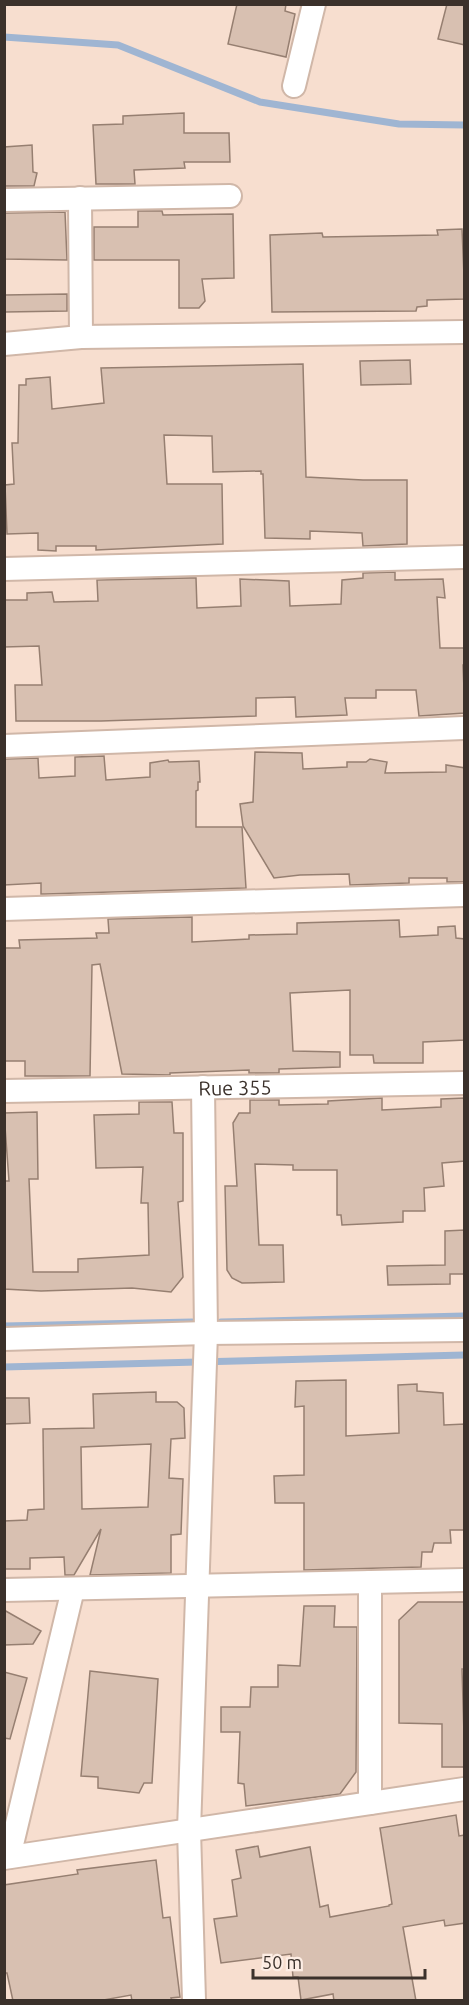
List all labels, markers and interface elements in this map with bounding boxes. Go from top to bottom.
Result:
street label: Rue 355 [198,1075,272,1099]
scale bar [253,1942,426,1980]
text: 50 m [262,1952,302,1972]

